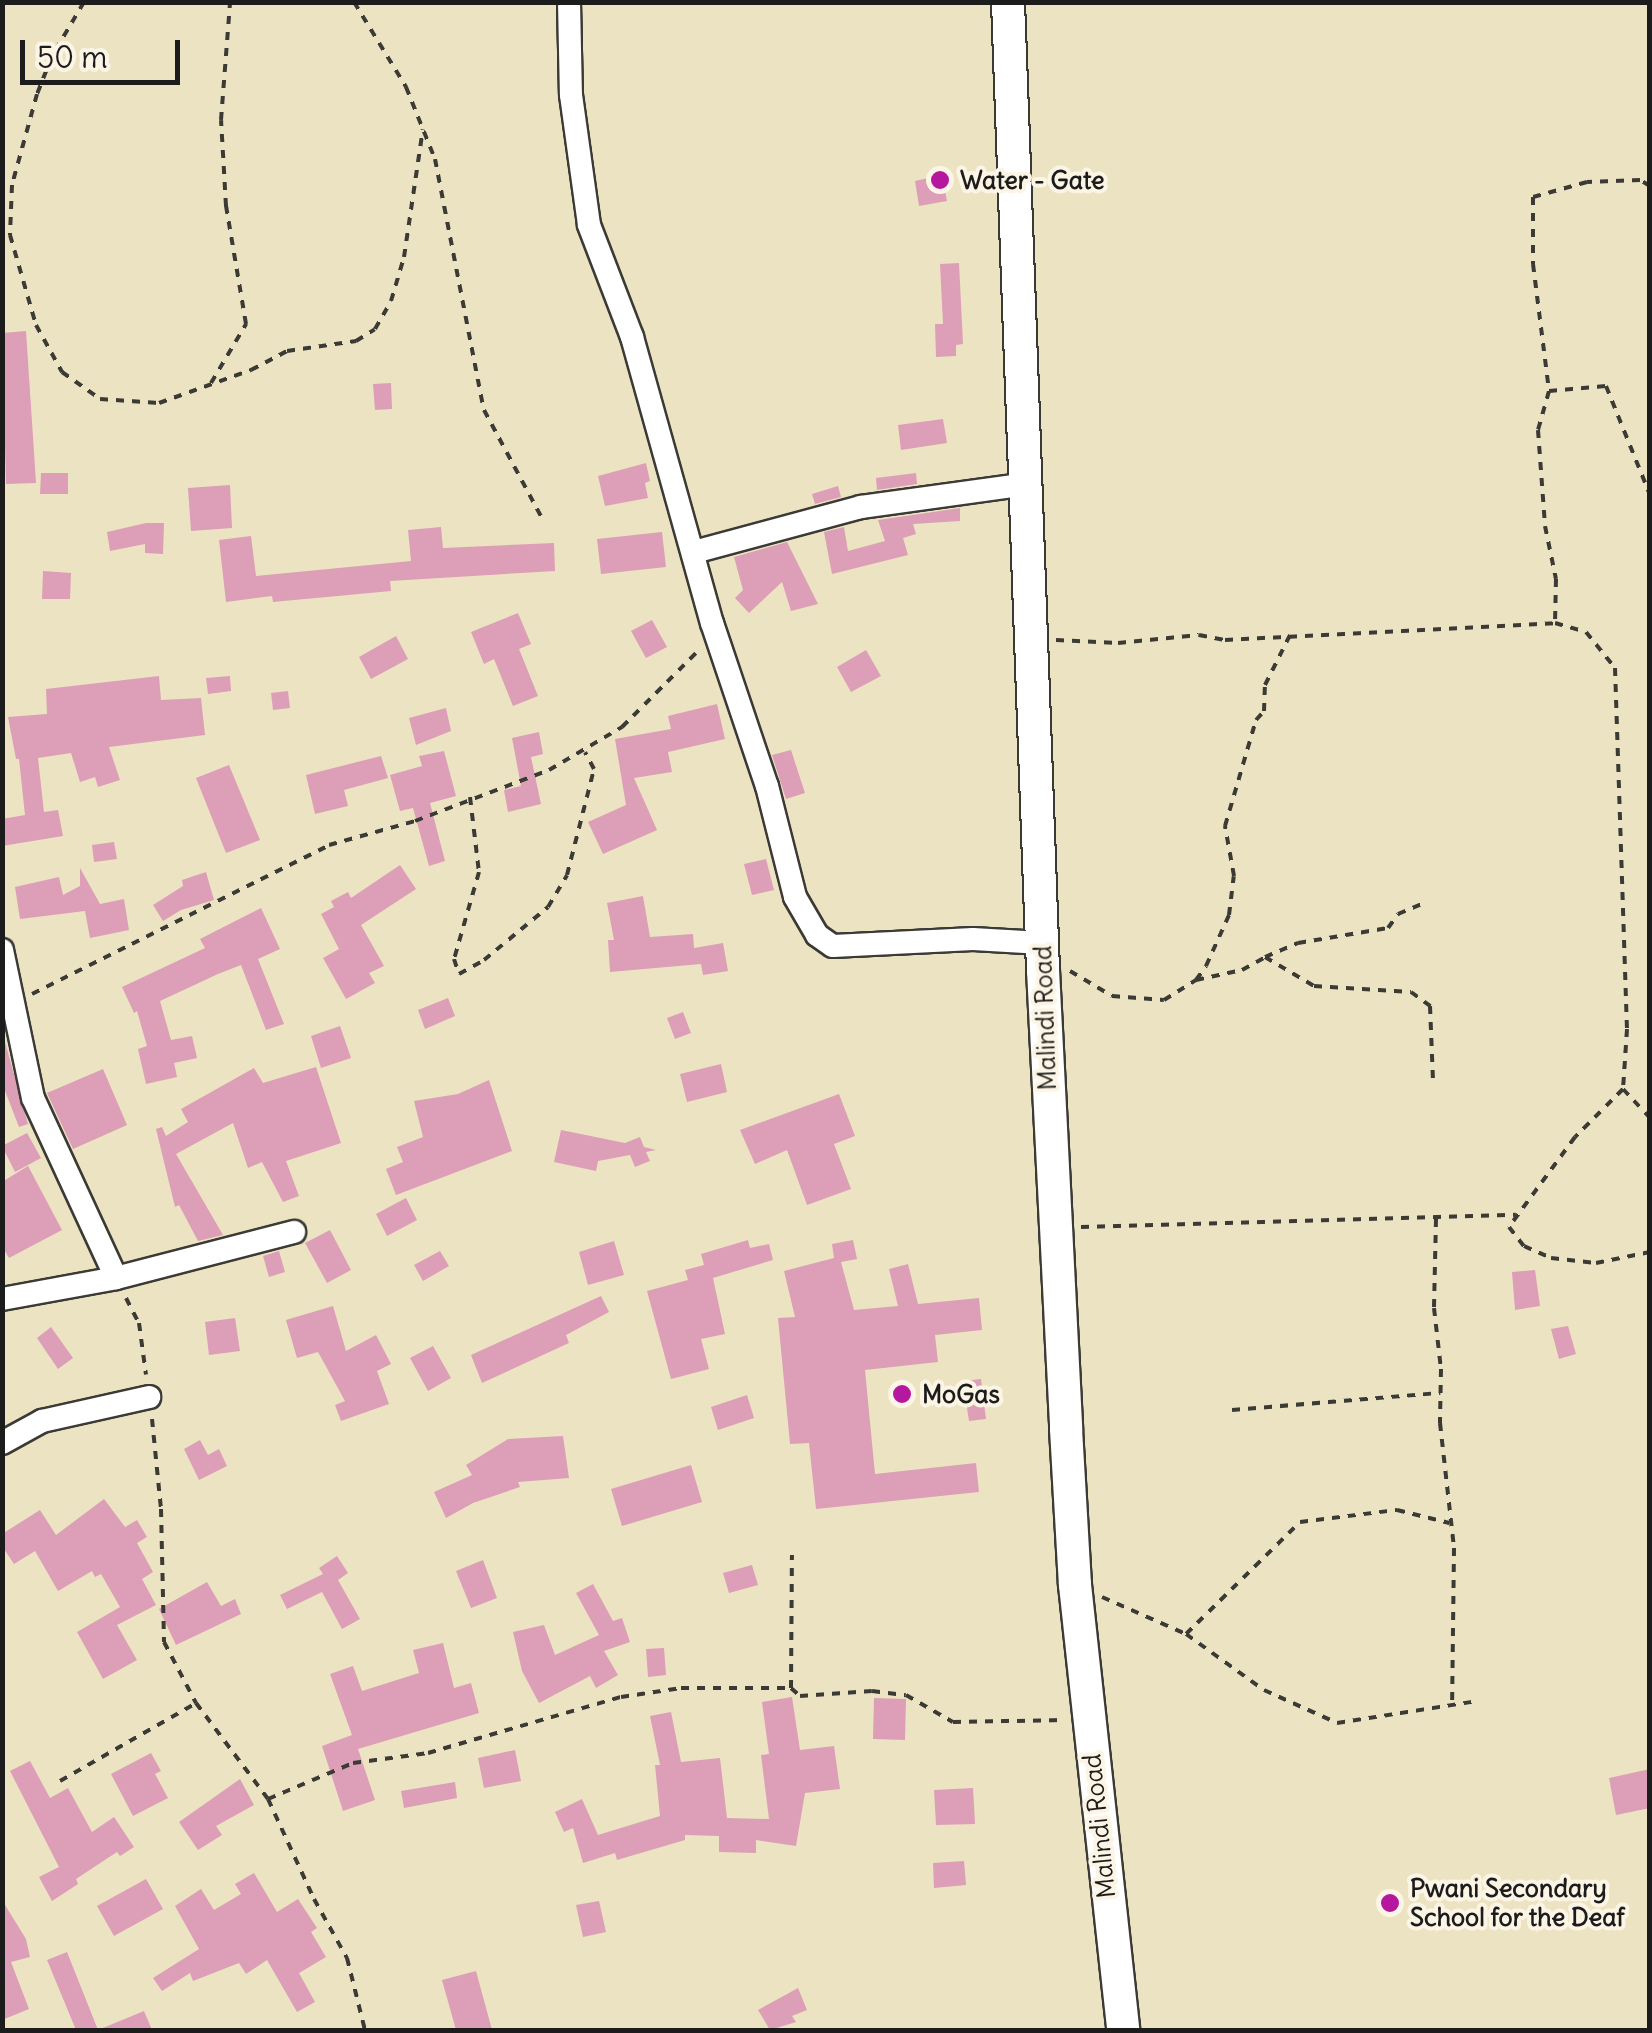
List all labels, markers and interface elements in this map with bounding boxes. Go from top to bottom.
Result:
scale bar [25,20,185,82]
text: 50 m [37,38,107,76]
place label: Water - Gate [960,165,1105,195]
marker: Water - Gate [929,169,951,191]
street label: Malindi Road [1027,945,1063,1091]
place label: MoGas [922,1379,1000,1409]
marker: MoGas [891,1383,913,1405]
street label: Malindi Road [1077,1752,1121,1900]
place label: Pwani Secondary School for the Deaf [1410,1874,1625,1933]
marker: Pwani Secondary School for the Deaf [1379,1892,1401,1914]

